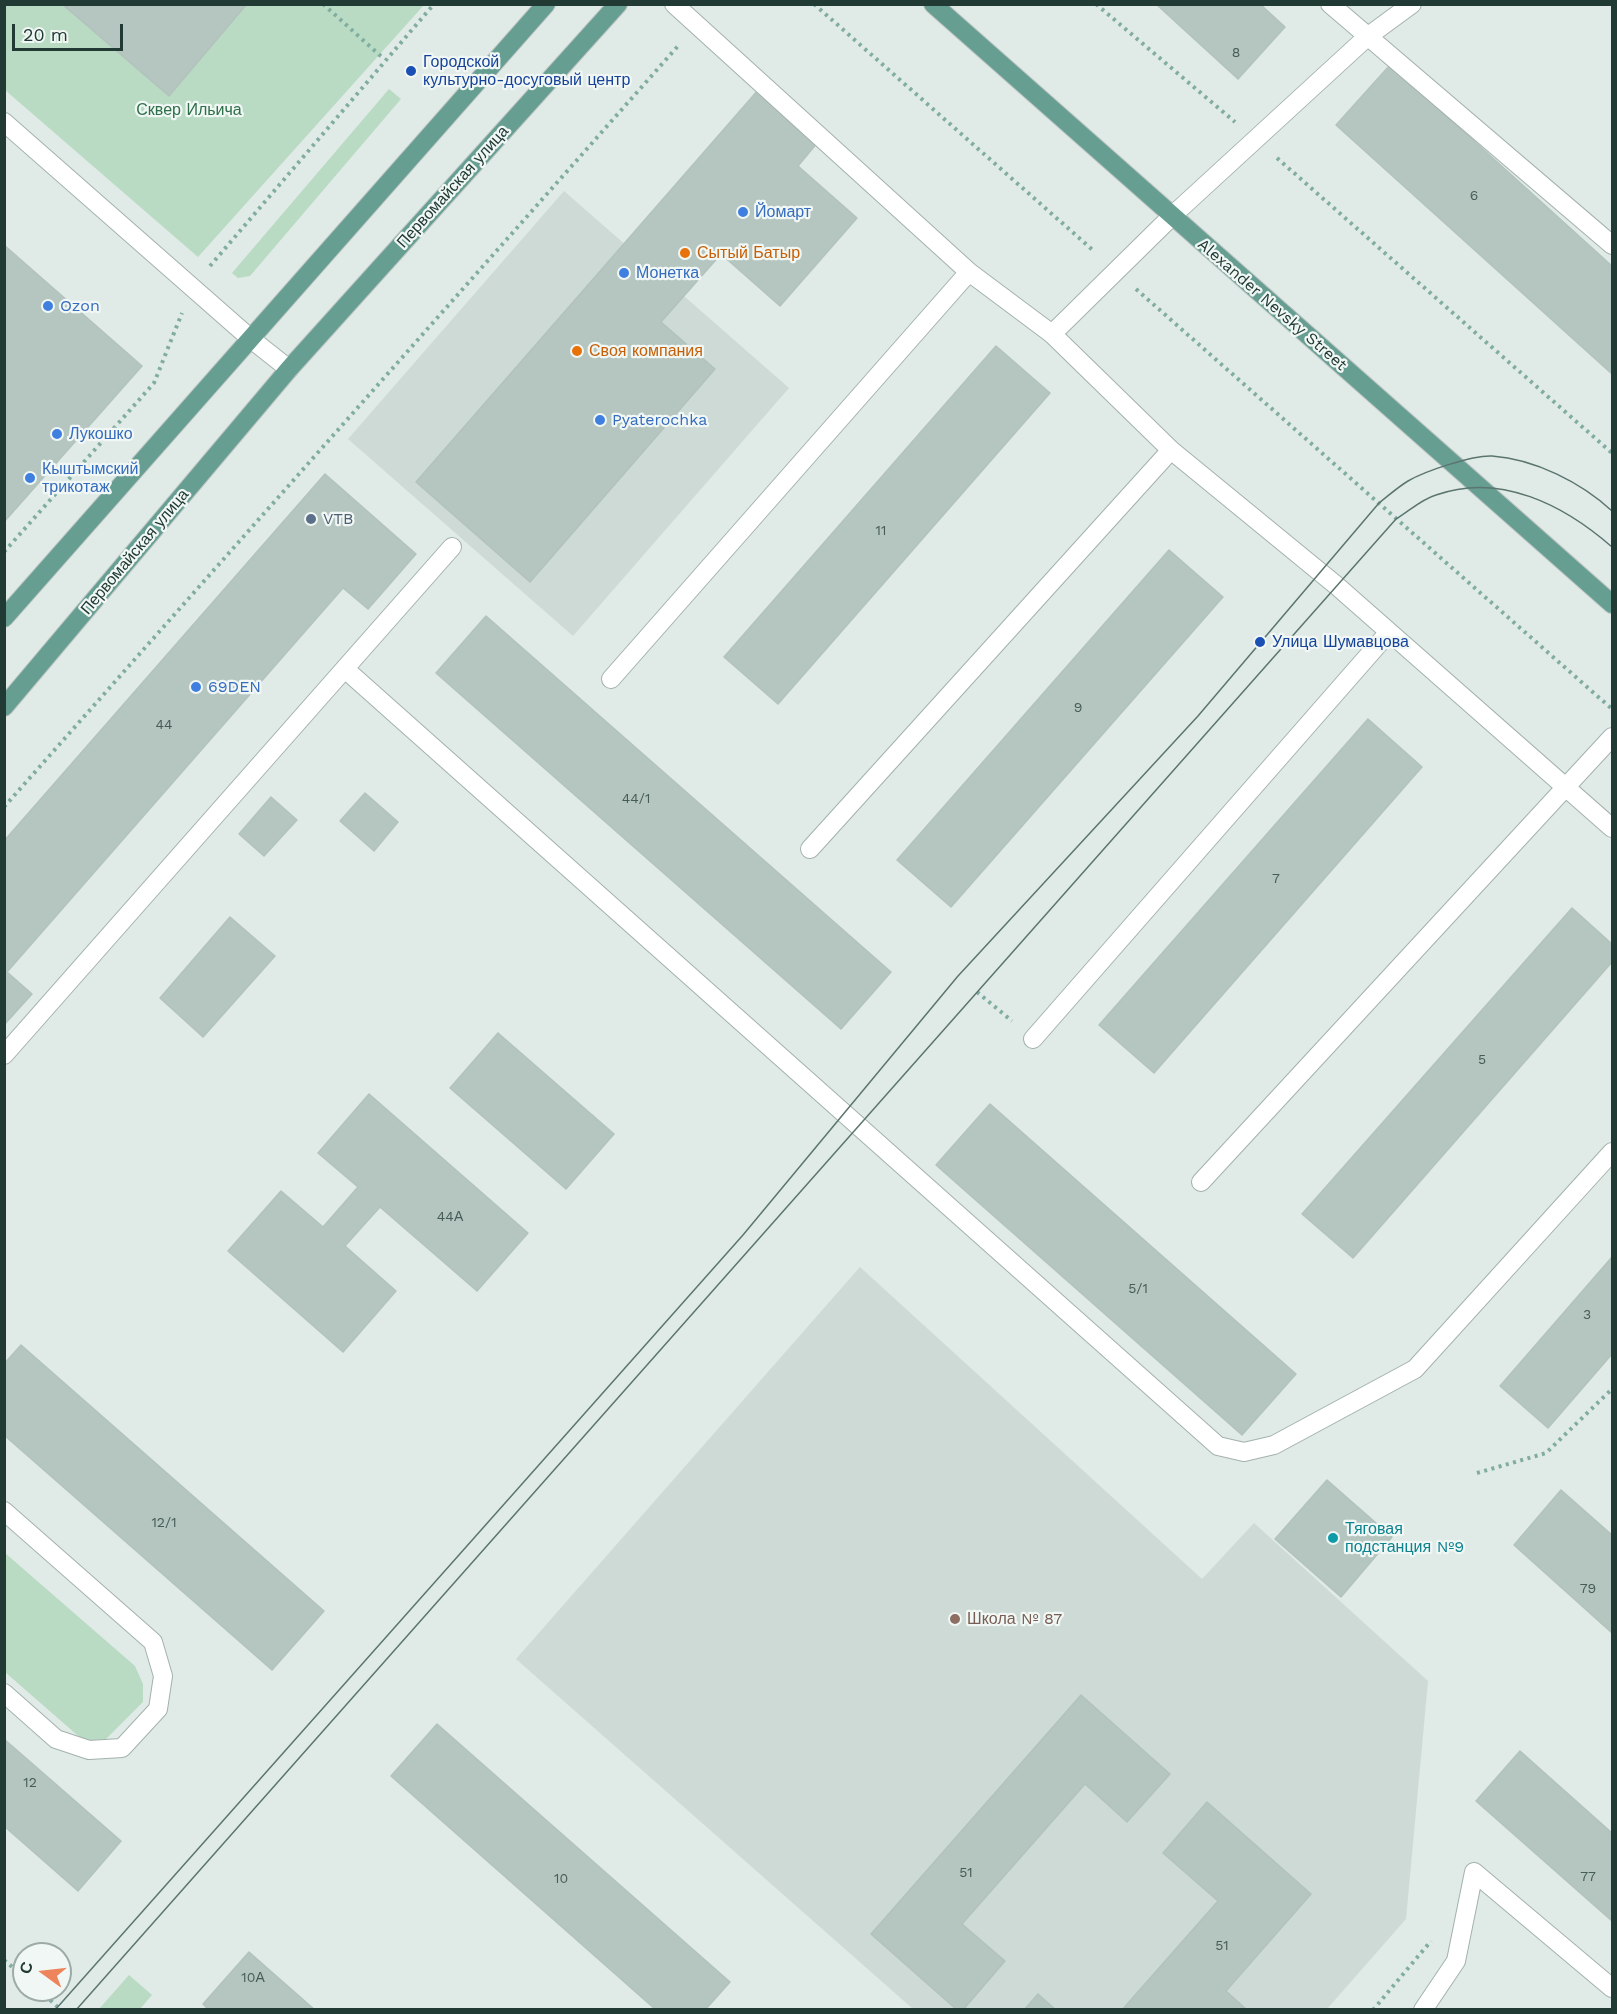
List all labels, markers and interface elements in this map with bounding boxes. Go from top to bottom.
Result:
scale bar [15,12,126,50]
text: 20 m [23,24,68,45]
house number: 8 [1232,45,1240,61]
place label: Городской культурно-досуговый центр [423,52,630,90]
marker: Городской культурно-досуговый центр [404,64,418,78]
park label: Сквер Ильича [136,100,242,120]
street label: Первомайская улица [393,122,513,252]
house number: 6 [1470,188,1478,204]
place label: Йомарт [755,202,811,222]
marker: Йомарт [736,205,750,219]
street label: Alexander Nevsky Street [1194,235,1350,375]
place label: Сытый Батыр [697,243,800,263]
marker: Сытый Батыр [678,246,692,260]
place label: Монетка [636,263,699,283]
marker: Монетка [617,266,631,280]
place label: Ozon [60,296,100,316]
marker: Ozon [41,299,55,313]
place label: Своя компания [589,341,703,361]
marker: Своя компания [570,344,584,358]
place label: Pyaterochka [612,410,707,430]
marker: Pyaterochka [593,413,607,427]
place label: Лукошко [69,424,133,444]
marker: Лукошко [50,427,64,441]
place label: Кыштымский трикотаж [42,459,138,497]
marker: Кыштымский трикотаж [23,471,37,485]
street label: Первомайская улица [77,485,193,619]
place label: VTB [323,509,353,529]
marker: VTB [304,512,318,526]
house number: 11 [876,523,886,539]
place label: Улица Шумавцова [1272,632,1409,652]
marker: Улица Шумавцова [1253,635,1267,649]
place label: 69DEN [208,677,261,697]
marker: 69DEN [189,680,203,694]
house number: 9 [1074,700,1082,716]
house number: 44 [155,717,173,733]
house number: 44/1 [622,791,650,807]
house number: 7 [1272,871,1280,887]
house number: 5 [1478,1052,1486,1068]
house number: 44А [437,1209,463,1225]
house number: 5/1 [1128,1281,1148,1297]
house number: 3 [1583,1307,1591,1323]
house number: 12/1 [151,1515,177,1531]
place label: Тяговая подстанция №9 [1345,1519,1464,1557]
marker: Тяговая подстанция №9 [1326,1531,1340,1545]
house number: 79 [1580,1581,1596,1597]
place label: Школа № 87 [967,1609,1062,1629]
marker: Школа № 87 [948,1612,962,1626]
house number: 12 [23,1775,37,1791]
house number: 51 [959,1865,973,1881]
house number: 77 [1580,1869,1596,1885]
house number: 10 [554,1871,568,1887]
house number: 51 [1215,1938,1229,1954]
north arrow [12,1942,72,2002]
text: С [15,1960,37,1976]
house number: 10А [241,1970,265,1986]

